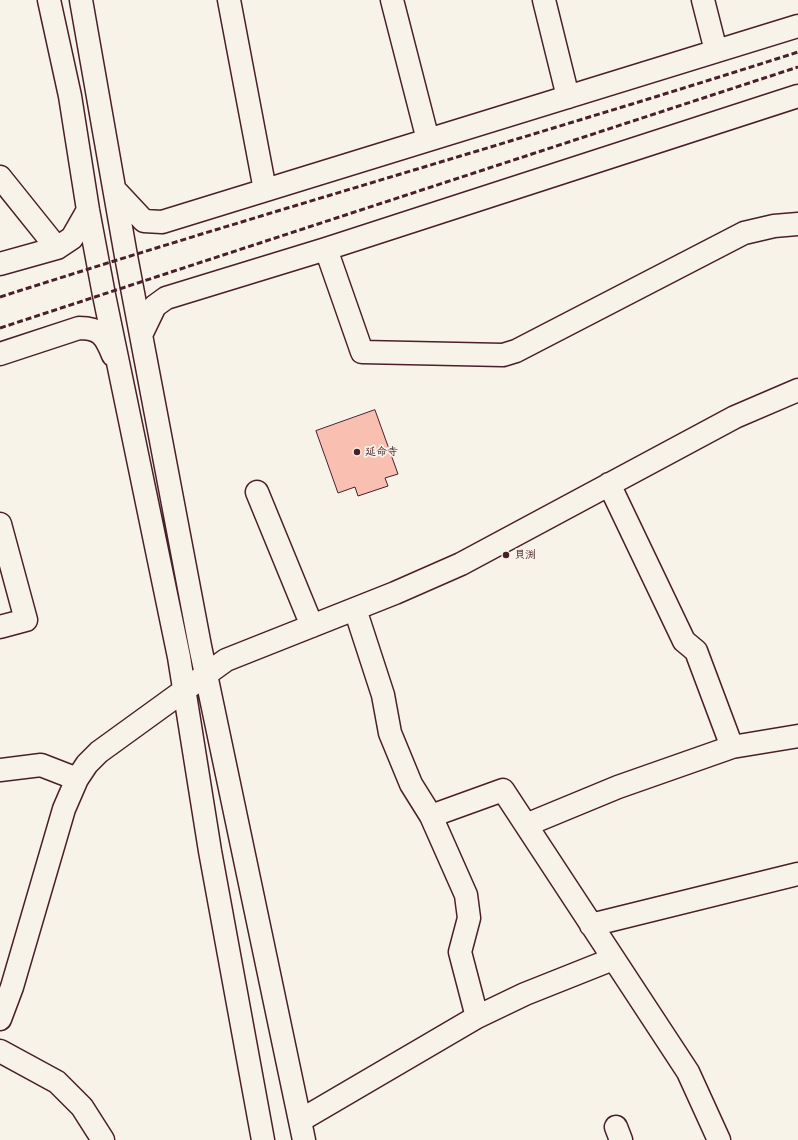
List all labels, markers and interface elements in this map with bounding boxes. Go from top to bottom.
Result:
place label: 延命寺 [365,445,398,459]
marker: 延命寺 [352,447,362,457]
place label: 貝渕 [514,548,536,562]
marker: 貝渕 [501,550,511,560]

